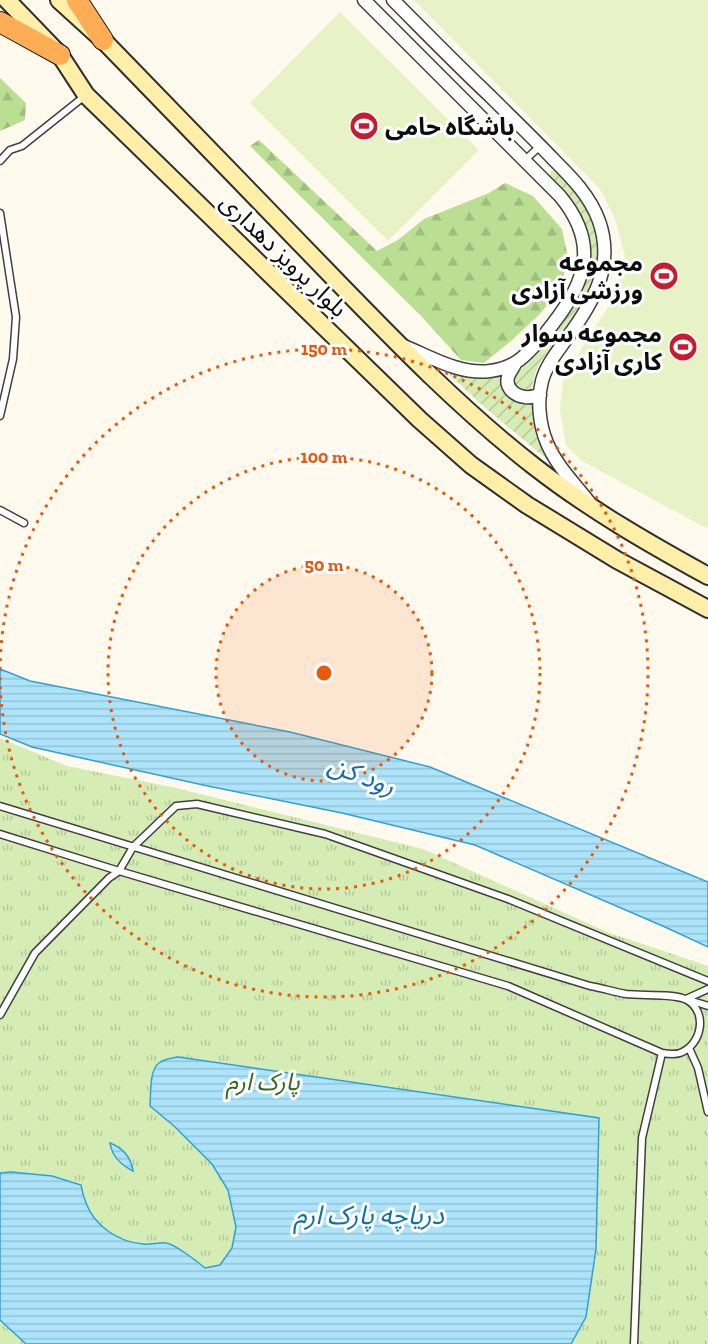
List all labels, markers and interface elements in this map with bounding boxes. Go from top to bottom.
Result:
sports icon: باشگاه حامی [348,110,380,142]
place label: باشگاه حامی [385,112,515,141]
street label: بلوار پرویز دهداری [214,187,354,324]
place label: مجموعه ورزشی آزادی [511,248,643,305]
sports icon: مجموعه ورزشی آزادی [648,260,680,292]
place label: مجموعه سوار کاری آزادی [521,319,663,376]
sports icon: مجموعه سوار کاری آزادی [667,331,699,363]
text: 150 m [301,338,347,360]
text: 100 m [300,446,348,468]
text: 50 m [305,554,344,576]
centre of rings [314,663,334,683]
water label: رود کن [324,748,400,802]
park label: پارک ارم [225,1067,301,1100]
water label: دریاچه پارک ارم [293,1199,445,1235]

